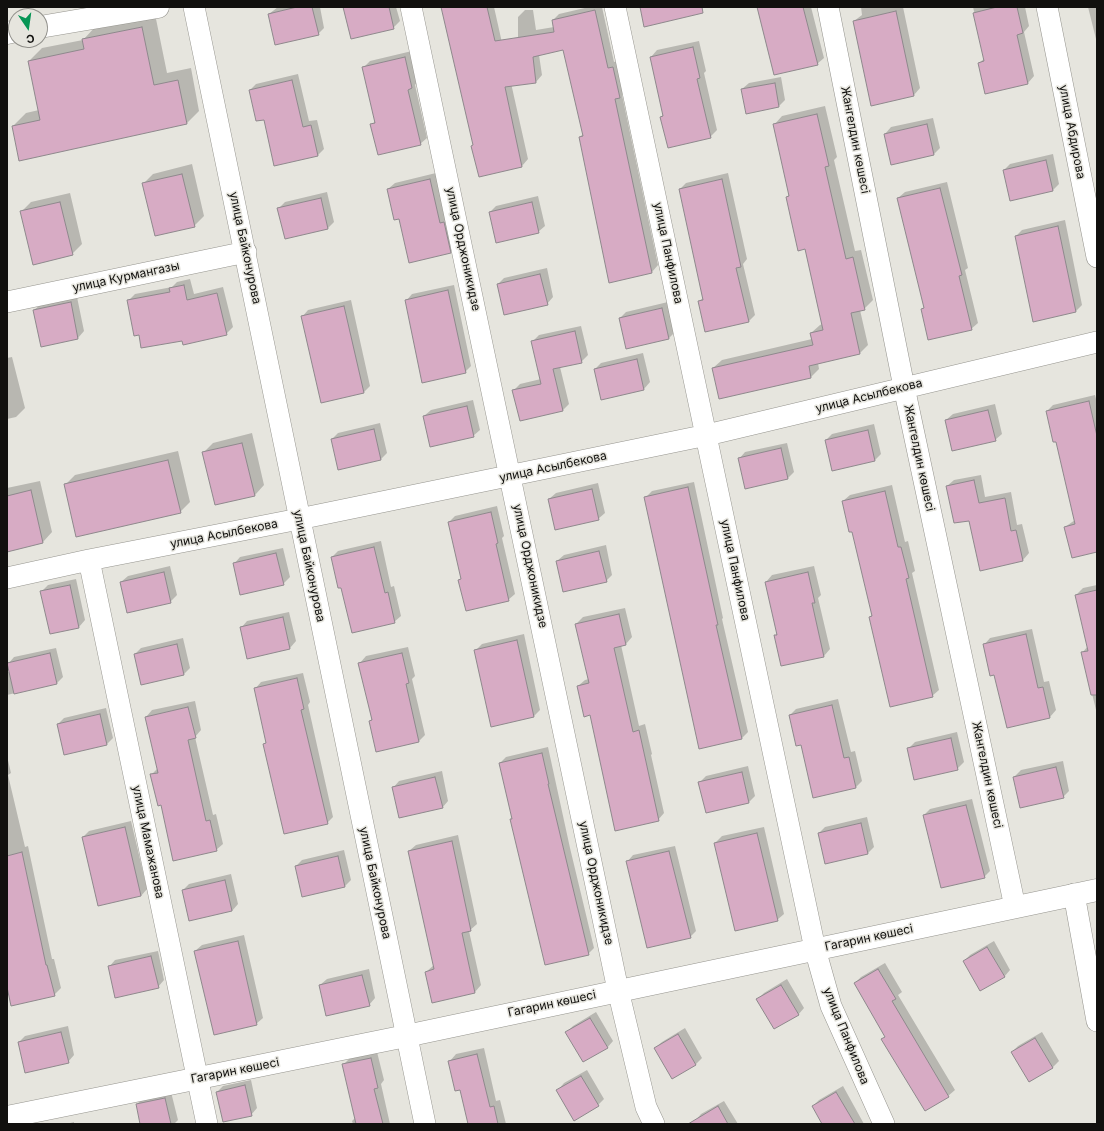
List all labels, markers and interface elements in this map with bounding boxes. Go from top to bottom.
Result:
north arrow [8,8,48,48]
text: С [25,31,36,46]
street label: улица Абдирова [1056,84,1088,180]
street label: Жангелдин көшесі [838,85,872,195]
street label: улица Орджоникидзе [443,186,483,312]
street label: улица Байконурова [226,191,264,305]
street label: улица Панфилова [650,201,686,305]
street label: улица Курмангазы [71,259,181,295]
street label: улица Асылбекова [814,376,924,416]
street label: Жангелдин көшесі [901,403,937,513]
street label: улица Асылбекова [498,449,608,485]
street label: улица Орджоникидзе [510,503,550,629]
street label: улица Байконурова [290,509,328,623]
street label: улица Асылбекова [169,516,279,552]
street label: улица Панфилова [717,518,753,622]
street label: Жангелдин көшесі [969,720,1005,830]
street label: улица Мамажанова [129,784,167,900]
street label: улица Орджоникидзе [576,820,616,946]
street label: улица Байконурова [356,826,394,940]
street label: Гагарин көшесі [824,922,914,954]
street label: улица Панфилова [820,985,872,1087]
street label: Гагарин көшесі [507,988,597,1020]
street label: Гагарин көшесі [190,1055,280,1087]

